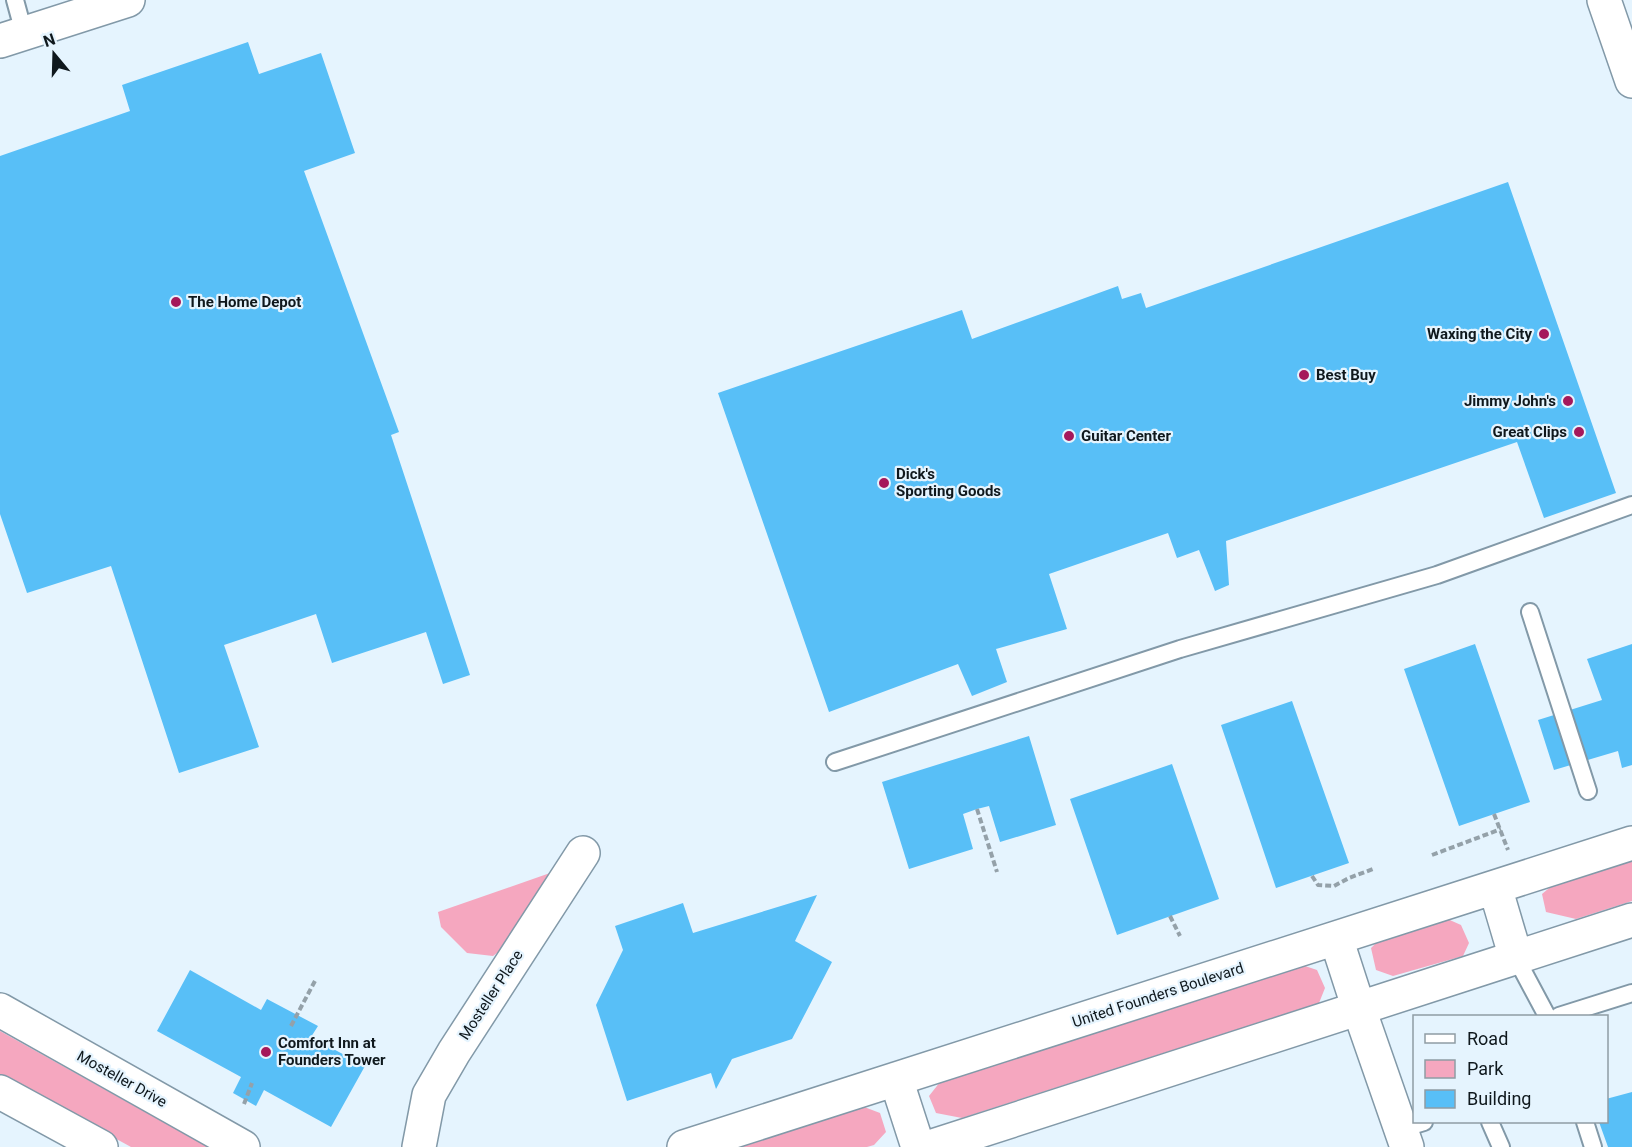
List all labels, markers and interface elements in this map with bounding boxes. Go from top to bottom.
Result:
north arrow [24,24,84,84]
text: N [41,29,58,51]
place label: The Home Depot [188,293,301,311]
marker: The Home Depot [169,295,183,309]
place label: Waxing the City [1427,325,1532,343]
marker: Waxing the City [1537,327,1551,341]
place label: Best Buy [1316,366,1376,384]
marker: Best Buy [1297,368,1311,382]
place label: Jimmy John's [1464,392,1556,410]
marker: Jimmy John's [1561,394,1575,408]
place label: Great Clips [1493,423,1567,441]
marker: Great Clips [1572,425,1586,439]
place label: Guitar Center [1081,427,1171,445]
marker: Guitar Center [1062,429,1076,443]
place label: Dick's Sporting Goods [896,465,1001,500]
marker: Dick's Sporting Goods [877,476,891,490]
street label: Mosteller Place [455,947,527,1043]
street label: United Founders Boulevard [1070,959,1246,1031]
legend [1413,1015,1608,1123]
text: Road [1467,1028,1508,1049]
place label: Comfort Inn at Founders Tower [278,1034,386,1069]
marker: Comfort Inn at Founders Tower [259,1045,273,1059]
street label: Mosteller Drive [74,1047,170,1111]
text: Park [1467,1058,1504,1079]
text: Building [1467,1088,1531,1109]

